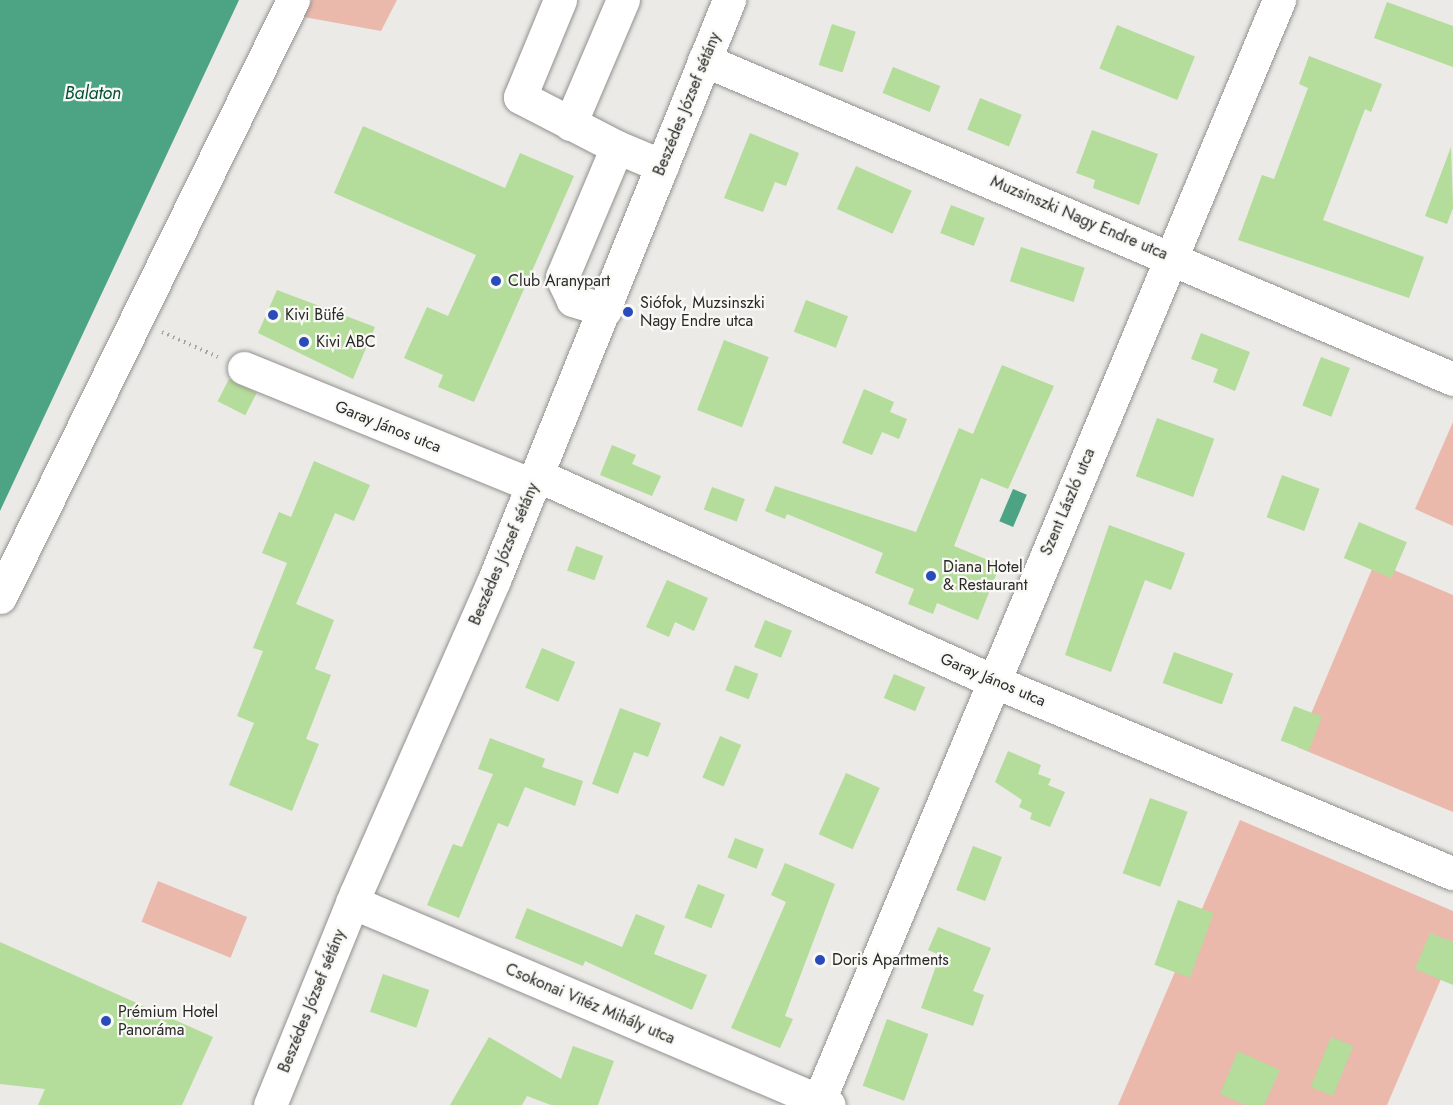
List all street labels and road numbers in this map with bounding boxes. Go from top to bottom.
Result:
street label: Beszédes József sétány [649,29,725,179]
street label: Muzsinszki Nagy Endre utca [987,172,1171,264]
street label: Garay János utca [332,397,444,457]
street label: Szent László utca [1037,445,1099,559]
street label: Beszédes József sétány [465,480,543,628]
street label: Garay János utca [937,649,1049,711]
street label: Beszédes József sétány [274,926,350,1076]
street label: Csokonai Vitéz Mihály utca [502,960,678,1048]

